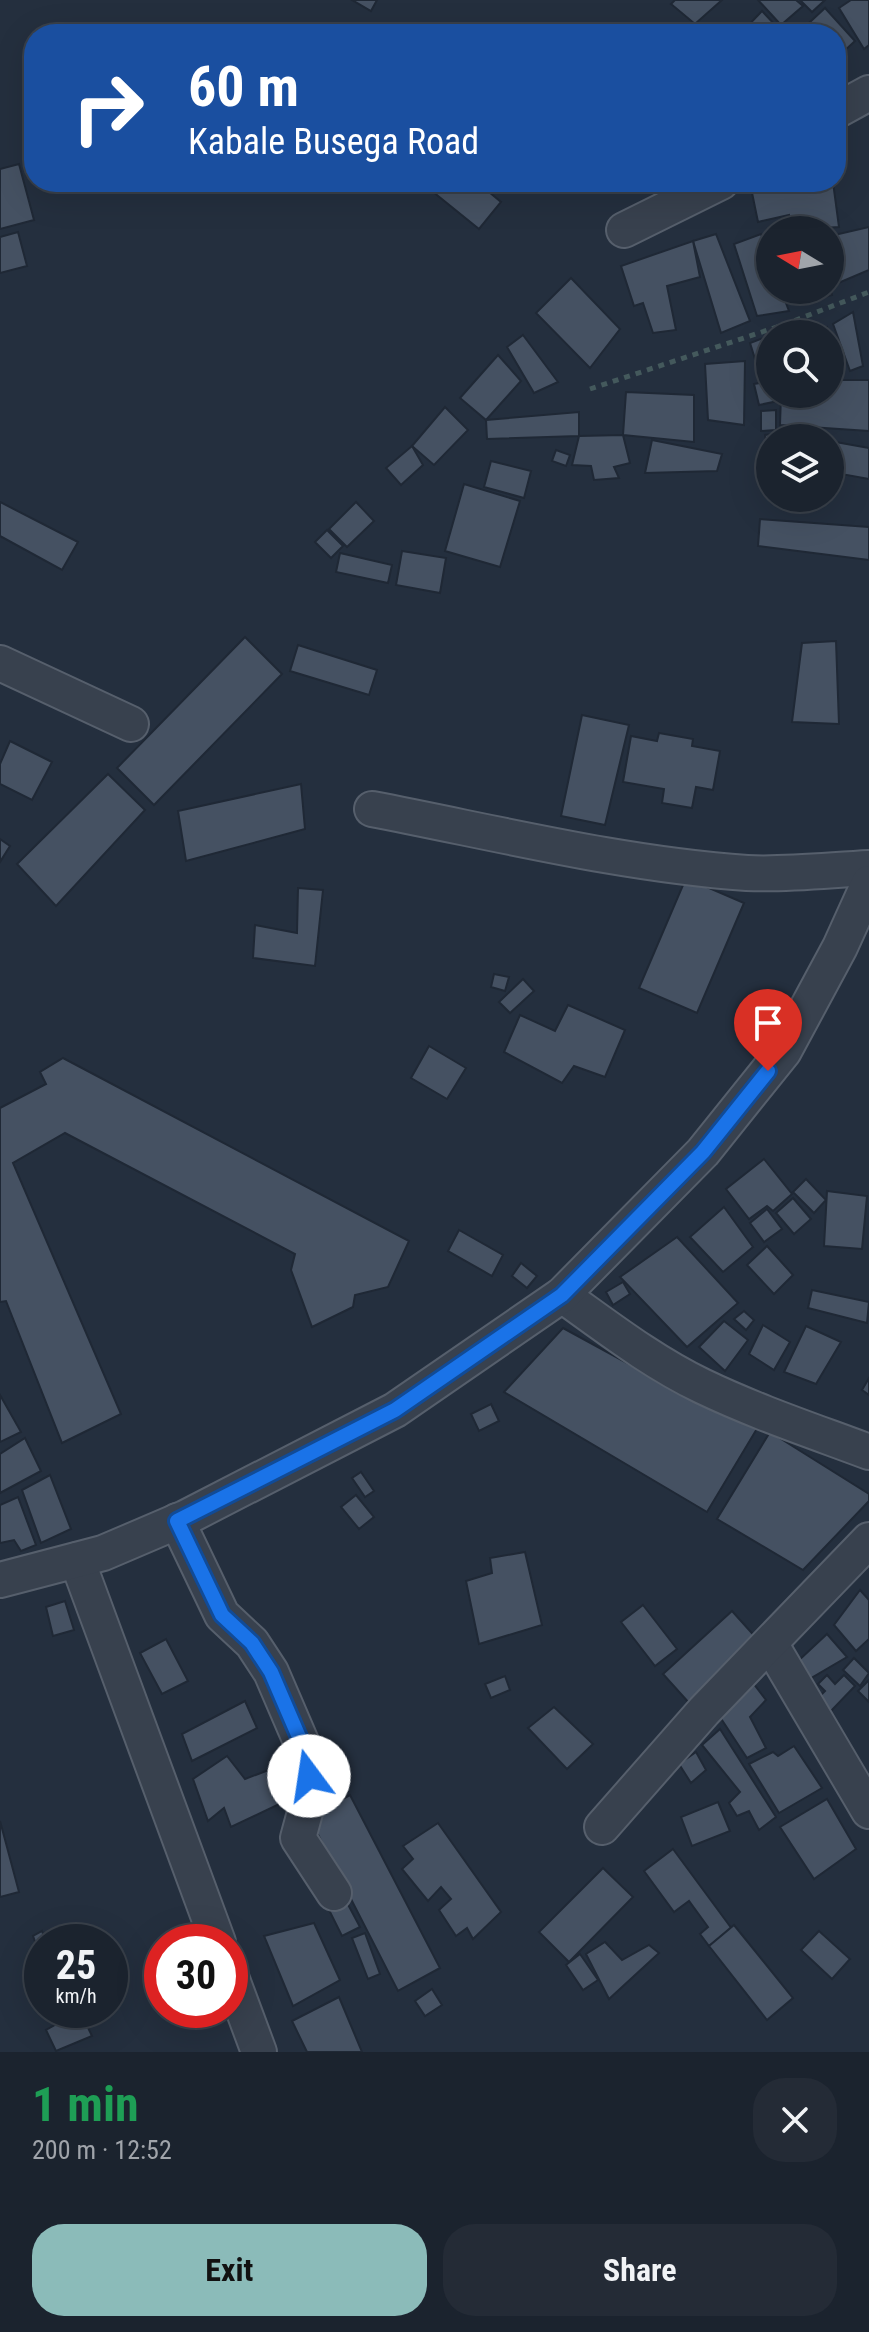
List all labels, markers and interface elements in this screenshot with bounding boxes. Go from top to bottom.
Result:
text: 60 m [188,54,299,120]
icon: right [56,56,160,160]
text: Kabale Busega Road [188,121,479,163]
north arrow [756,216,844,304]
map controls [756,216,844,512]
button: search [756,320,844,408]
button: layers [756,424,844,512]
pin [734,989,802,1071]
icon: arrive [746,1001,790,1045]
position arrow [267,1734,351,1818]
speed limit sign: 30 [144,1924,248,2028]
text: 25 [56,1942,96,1989]
text: km/h [55,1984,97,2008]
text: 1 min [32,2076,139,2133]
button: close [753,2078,837,2162]
text: 200 m · 12:52 [32,2135,172,2165]
button: Exit [32,2224,427,2316]
button: Share [443,2224,837,2316]

